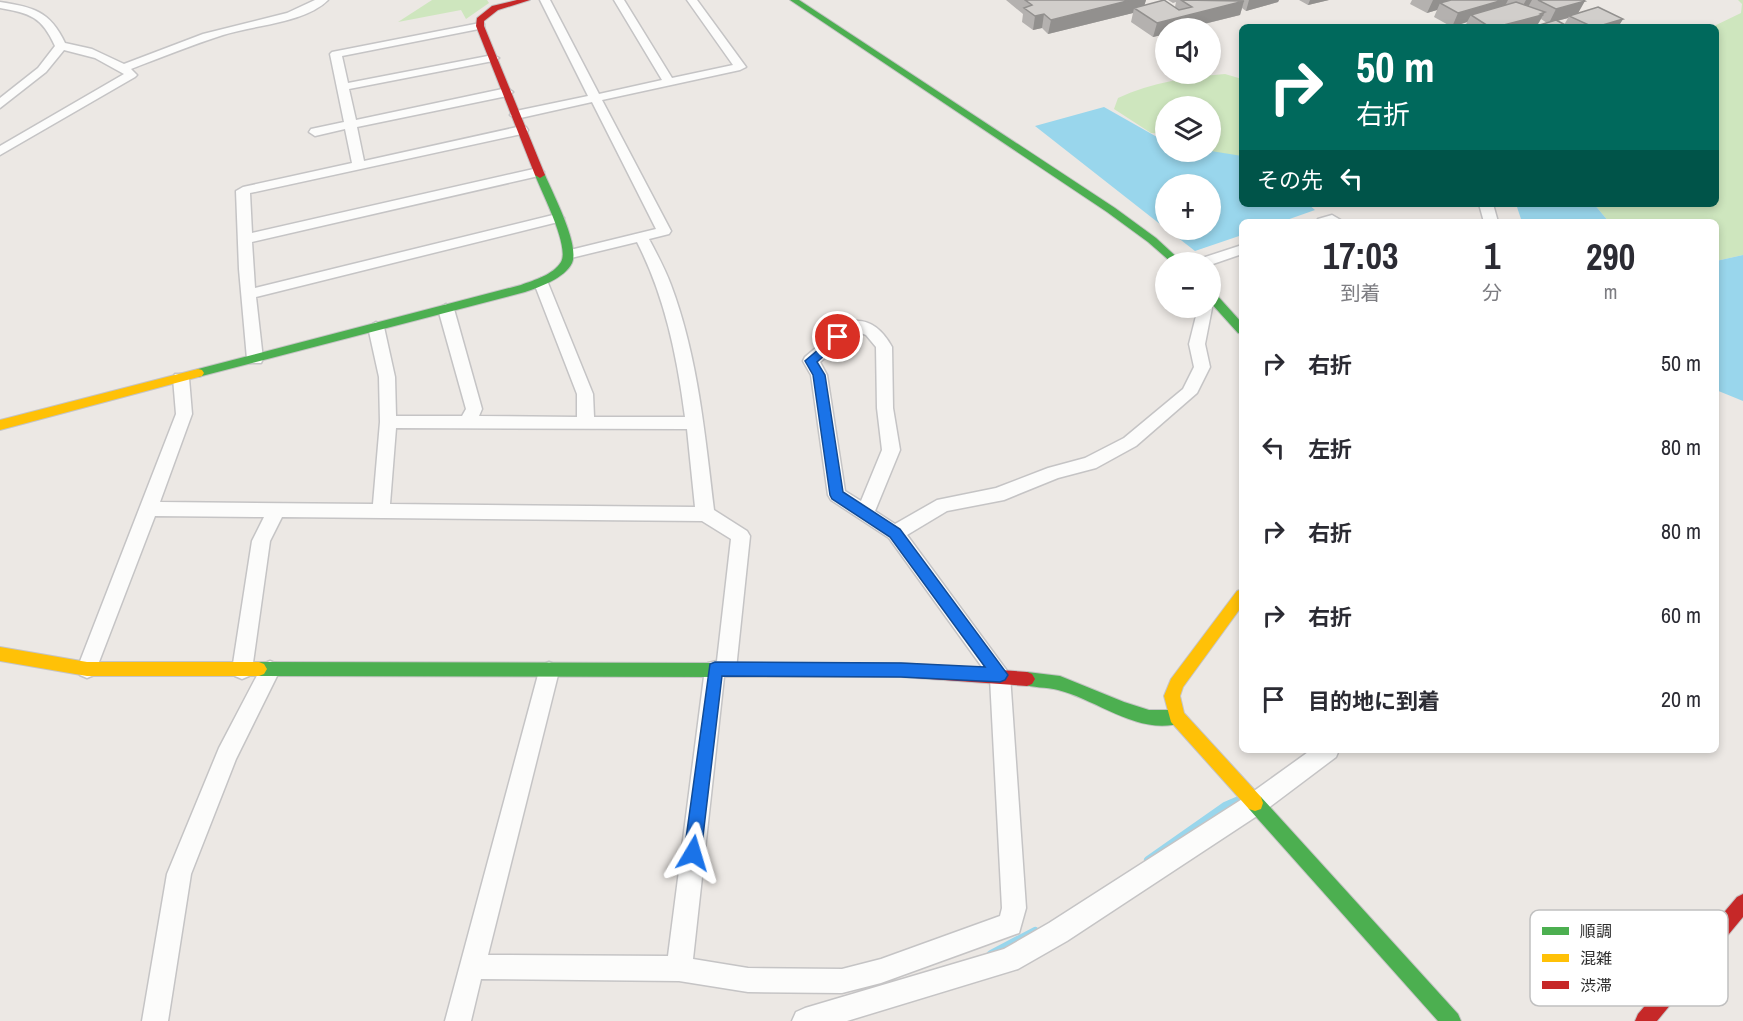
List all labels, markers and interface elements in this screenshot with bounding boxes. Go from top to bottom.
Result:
map controls [1155,18,1221,318]
button: sound [1155,18,1221,84]
text: 50 m [1356,39,1435,95]
icon: right [1257,48,1335,126]
button: layers [1155,96,1221,162]
text: 右折 [1356,96,1410,132]
icon: left [1335,162,1368,195]
text: その先 [1257,165,1323,195]
button: + [1155,174,1221,240]
text: 17:03 [1323,232,1398,280]
text: 1 [1484,232,1500,280]
text: 290 [1586,233,1635,281]
button: − [1155,252,1221,318]
text: m [1604,278,1617,305]
text: 到着 [1341,279,1381,306]
text: 分 [1482,279,1502,306]
pin [812,311,863,362]
icon: arrive [821,320,854,353]
icon: right [1257,347,1290,380]
text: 50 m [1661,348,1701,378]
text: 右折 [1308,350,1352,380]
icon: left [1257,431,1290,464]
text: 80 m [1661,432,1701,462]
text: 左折 [1308,434,1352,464]
icon: right [1257,515,1290,548]
text: 80 m [1661,516,1701,546]
text: 右折 [1308,518,1352,548]
icon: right [1257,599,1290,632]
text: 60 m [1661,600,1701,630]
text: 右折 [1308,602,1352,632]
icon: arrive [1257,683,1290,716]
text: 20 m [1661,684,1701,714]
text: 目的地に到着 [1308,686,1440,716]
position arrow [661,821,725,885]
legend [1530,910,1728,1006]
text: 順調 [1580,920,1612,942]
text: 混雑 [1580,947,1612,969]
text: 渋滞 [1580,974,1612,996]

